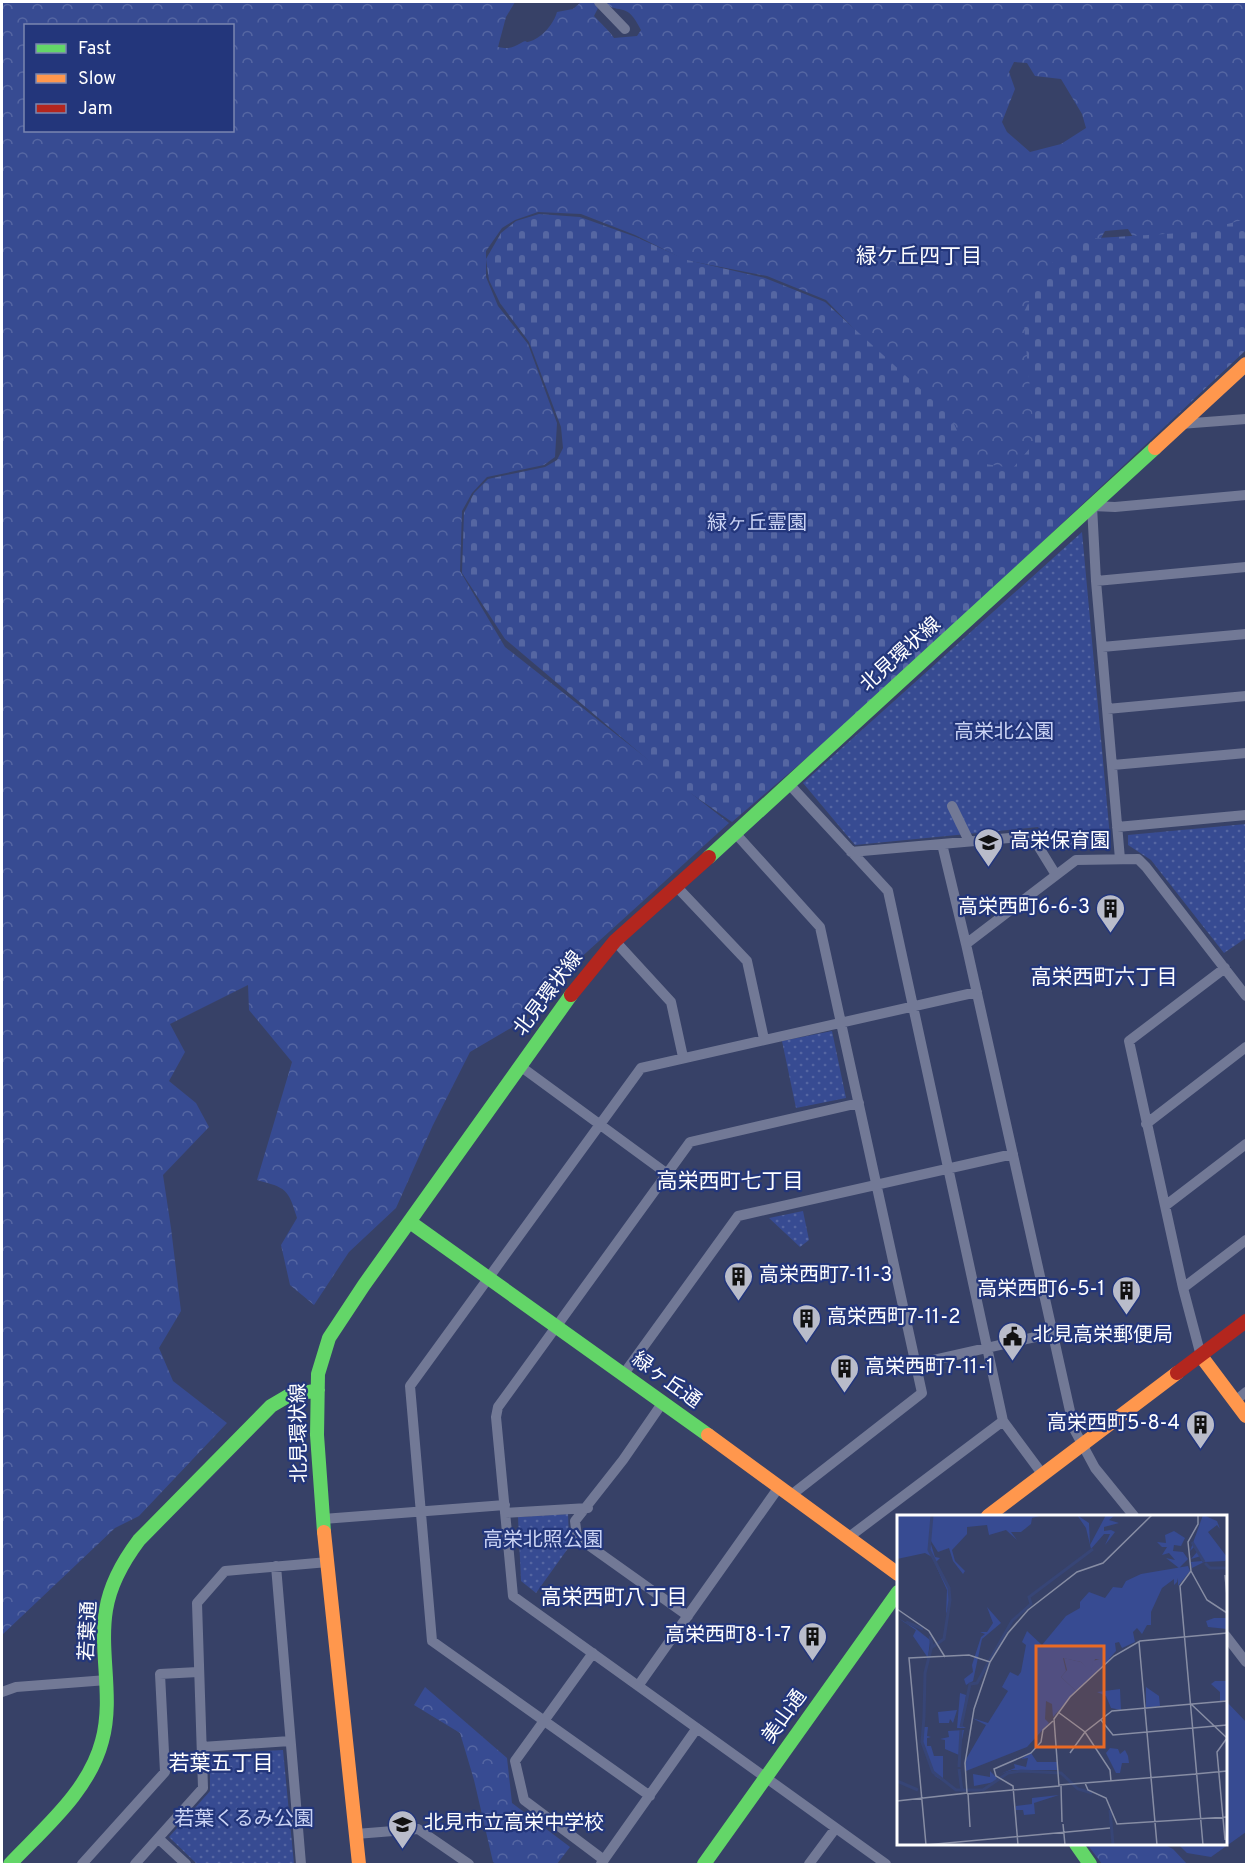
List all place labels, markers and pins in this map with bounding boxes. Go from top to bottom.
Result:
school or university icon: 高栄保育園 [973,826,1005,868]
place label: 高栄保育園 [1010,829,1110,855]
building icon: 高栄西町6-6-3 [1095,892,1127,934]
place label: 高栄西町6-6-3 [958,895,1090,921]
building icon: 高栄西町7-11-3 [722,1260,754,1302]
place label: 高栄西町7-11-3 [759,1263,892,1289]
building icon: 高栄西町6-5-1 [1110,1274,1142,1316]
place label: 高栄西町6-5-1 [977,1277,1105,1303]
building icon: 高栄西町7-11-2 [790,1302,822,1344]
place label: 高栄西町7-11-2 [827,1305,960,1331]
public building icon: 北見高栄郵便局 [996,1320,1028,1362]
place label: 北見高栄郵便局 [1033,1323,1173,1349]
building icon: 高栄西町7-11-1 [828,1352,860,1394]
place label: 高栄西町7-11-1 [865,1355,994,1381]
building icon: 高栄西町5-8-4 [1185,1408,1217,1450]
place label: 高栄西町5-8-4 [1047,1411,1180,1437]
building icon: 高栄西町8-1-7 [796,1620,828,1662]
place label: 高栄西町8-1-7 [665,1623,791,1649]
school or university icon: 北見市立高栄中学校 [387,1808,419,1850]
place label: 北見市立高栄中学校 [424,1811,604,1837]

